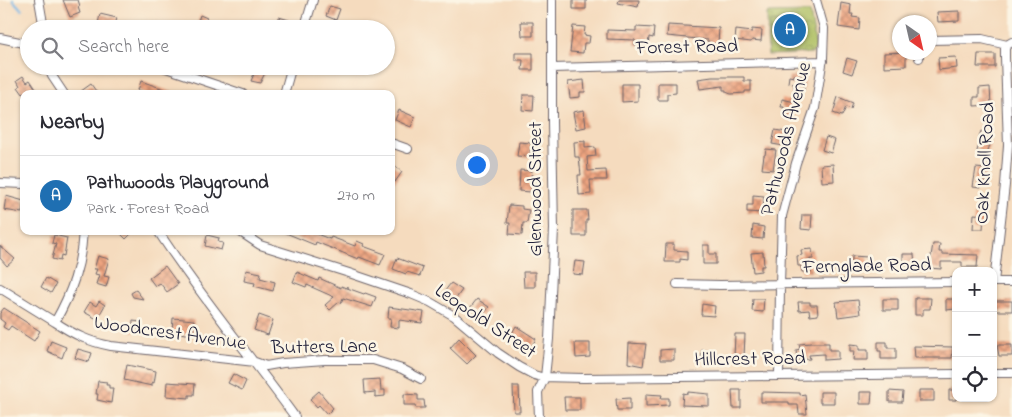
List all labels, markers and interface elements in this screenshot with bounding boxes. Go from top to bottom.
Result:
pin: A [774,11,806,49]
north arrow [892,15,937,60]
search box [20,20,395,75]
street label: Forest Road [635,33,738,63]
icon: search [38,34,66,62]
text: Search here [78,34,169,61]
street label: Pathwoods Avenue [754,59,820,219]
street label: Oak Knoll Road [968,101,1004,225]
text: Nearby [40,108,104,138]
street label: Glenwood Street [522,121,551,257]
your location [464,152,490,178]
text: Pathwoods Playground [87,170,269,197]
text: A [51,184,61,208]
text: 270 m [337,184,375,208]
text: Park · Forest Road [87,197,209,221]
street label: Fernglade Road [801,251,932,284]
map controls [952,267,997,402]
button: + [952,267,997,312]
street label: Leopold Street [428,277,542,367]
street label: Woodcrest Avenue [92,309,248,359]
button: − [952,312,997,357]
street label: Butters Lane [270,333,377,363]
street label: Hillcrest Road [694,345,806,375]
button: locate [952,357,997,402]

